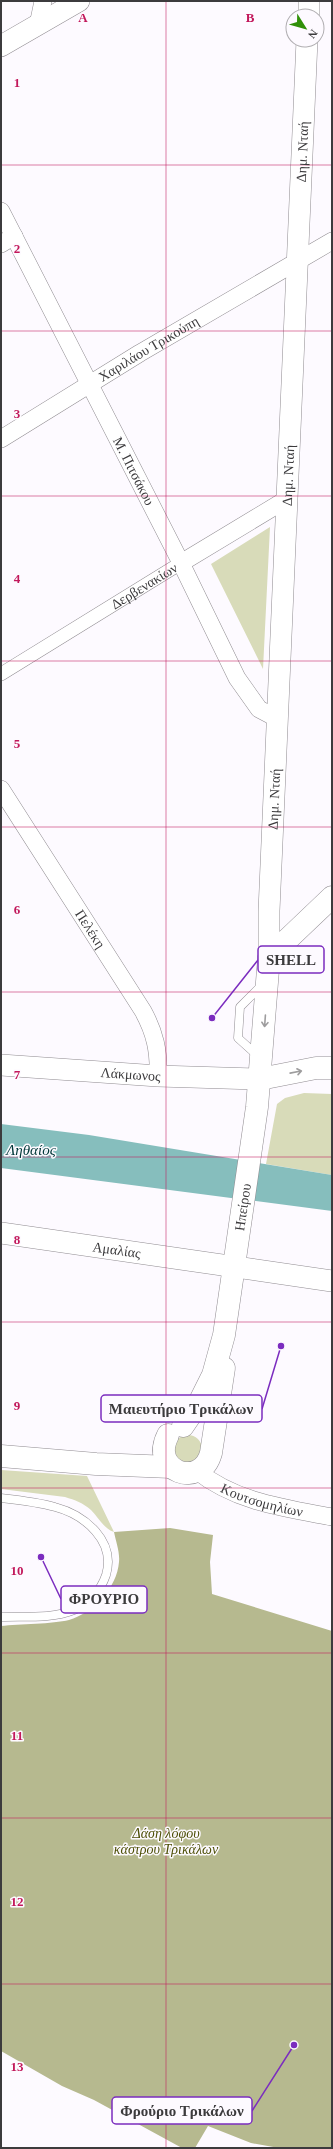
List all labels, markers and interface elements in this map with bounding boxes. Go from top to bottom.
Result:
north arrow [285,8,325,48]
text: A [78,10,88,25]
text: B [246,10,255,25]
text: N [306,27,320,41]
text: 1 [14,75,20,90]
street label: Δημ. Νταή [294,121,311,183]
text: 2 [14,241,20,256]
street label: Χαριλάου Τρικούπη [96,313,202,385]
text: 3 [14,406,21,421]
street label: Μ. Πιτσάκου [110,435,157,508]
street label: Δημ. Νταή [280,444,297,506]
street label: Δερβενακίων [108,560,180,612]
text: 4 [14,571,21,586]
text: 5 [14,736,21,751]
street label: Δημ. Νταή [266,768,283,830]
text: 6 [14,902,21,917]
street label: Πελέκη [72,907,108,951]
callout: SHELL [258,946,324,973]
text: SHELL [266,952,316,968]
one-way arrow [261,1014,268,1027]
street label: Λάκμωνος [100,1065,162,1084]
text: 7 [14,1067,21,1082]
one-way arrow [289,1068,302,1076]
water label: Ληθαίος [4,1142,57,1158]
street label: Ηπείρου [232,1182,254,1232]
text: 8 [14,1232,21,1247]
street label: Αμαλίας [92,1239,142,1261]
callout: Μαιευτήριο Τρικάλων [101,1395,262,1422]
text: 9 [14,1398,21,1413]
text: Μαιευτήριο Τρικάλων [109,1401,254,1417]
street label: Κουτσομηλίων [218,1481,304,1520]
text: 10 [11,1563,24,1578]
callout: ΦΡΟΥΡΙΟ [61,1586,147,1613]
text: ΦΡΟΥΡΙΟ [69,1591,139,1607]
text: 11 [11,1728,23,1743]
park label: Δάση λόφου κάστρου Τρικάλων [114,1826,219,1857]
text: 12 [11,1894,24,1909]
text: 13 [11,2059,24,2074]
callout: Φρούριο Τρικάλων [112,2097,252,2124]
text: Φρούριο Τρικάλων [120,2103,244,2119]

